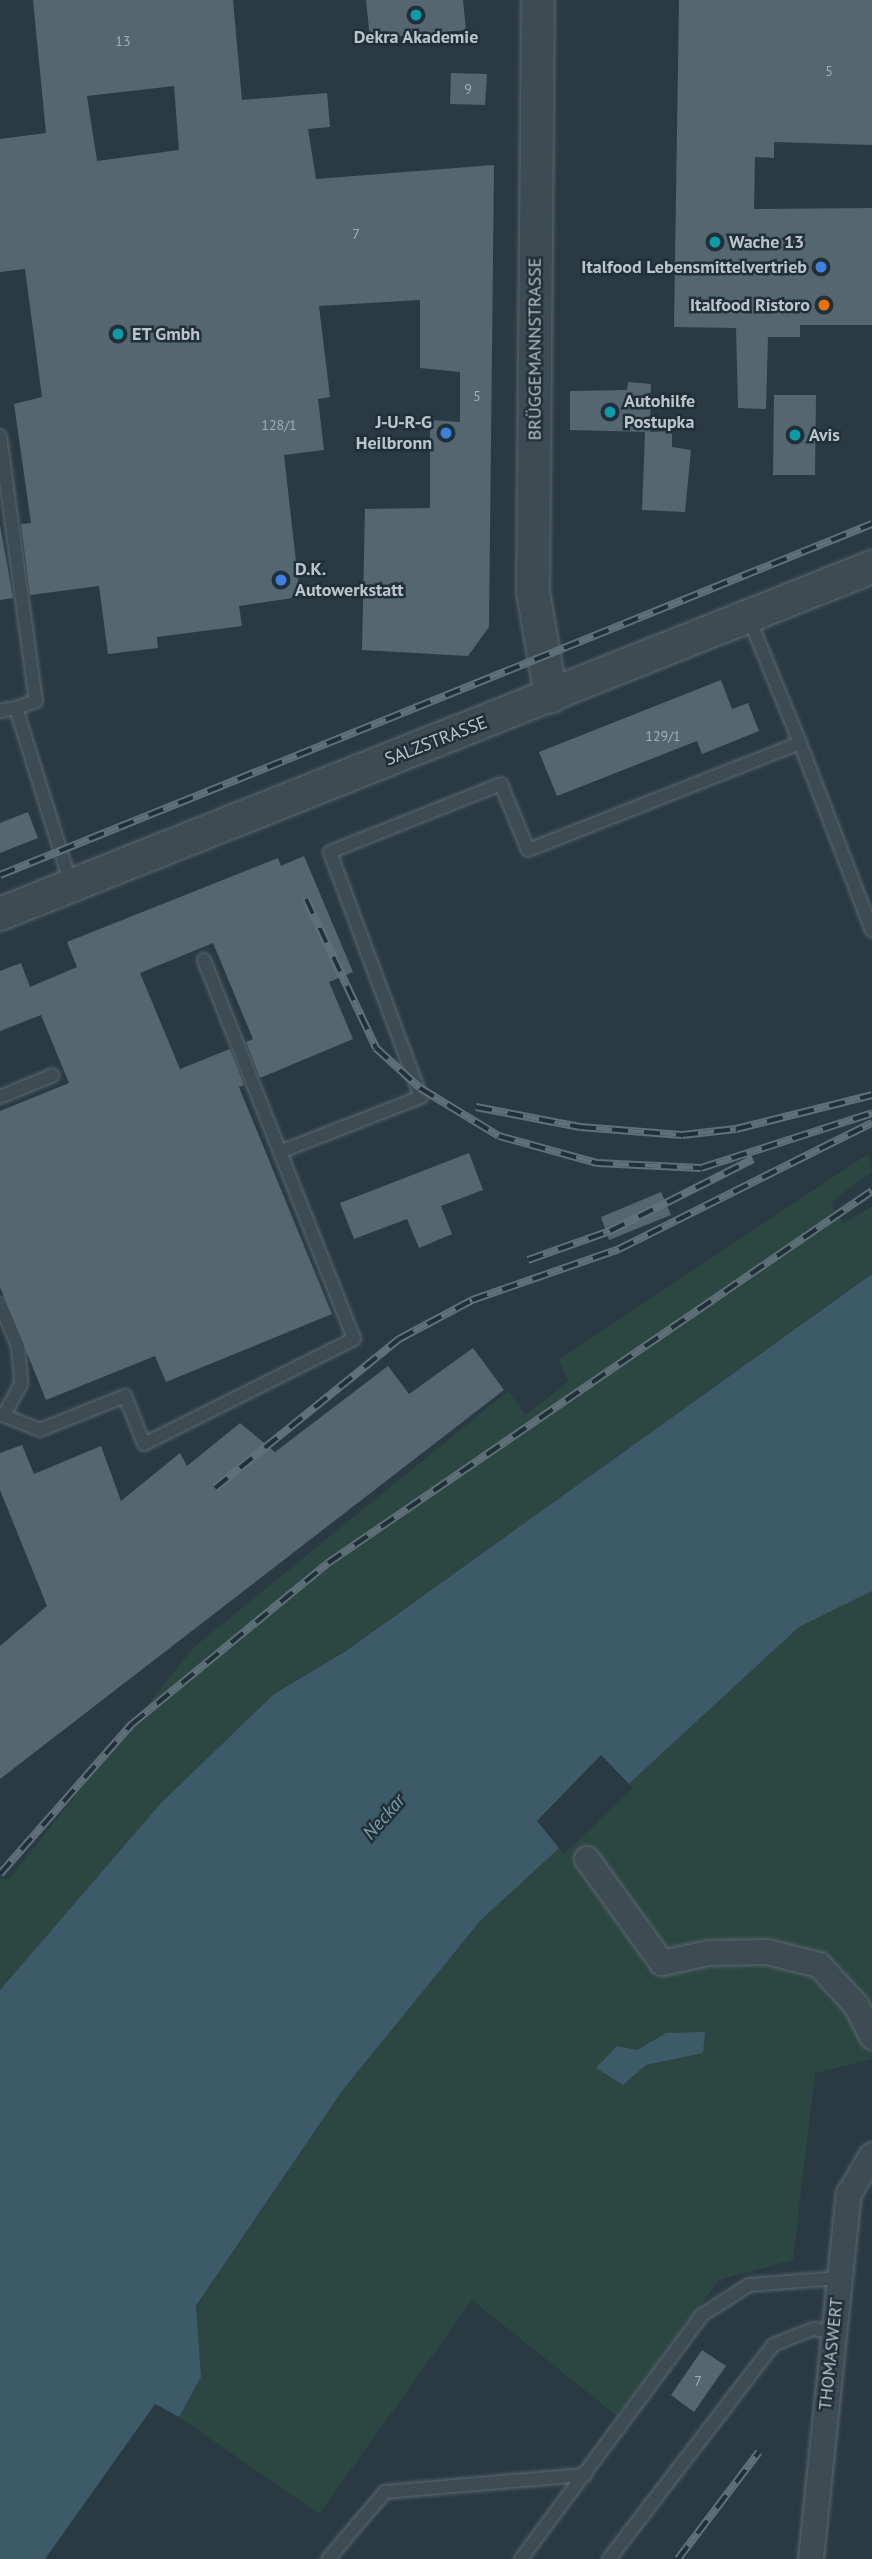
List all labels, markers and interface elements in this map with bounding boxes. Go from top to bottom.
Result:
marker: Dekra Akademie [408,7,424,23]
place label: Dekra Akademie [353,26,479,48]
house number: 13 [115,33,131,49]
house number: 5 [825,63,833,79]
house number: 9 [464,81,472,97]
house number: 7 [352,226,360,242]
place label: Wache 13 [729,231,804,253]
marker: Wache 13 [707,234,723,250]
place label: Italfood Lebensmittelvertrieb [581,256,807,278]
street label: BRÜGGEMANNSTRASSE [524,258,546,440]
marker: Italfood Lebensmittelvertrieb [813,259,829,275]
place label: Italfood Ristoro [690,294,810,316]
marker: Italfood Ristoro [816,297,832,313]
place label: ET Gmbh [132,323,201,345]
marker: ET Gmbh [110,326,126,342]
house number: 5 [473,388,481,404]
place label: Autohilfe Postupka [624,391,695,434]
marker: Autohilfe Postupka [602,404,618,420]
place label: J⁃U⁃R⁃G Heilbronn [356,412,432,454]
house number: 128/1 [261,417,297,433]
place label: Avis [809,424,840,446]
marker: J⁃U⁃R⁃G Heilbronn [438,425,454,441]
marker: Avis [787,427,803,443]
place label: D.K. Autowerkstatt [295,559,404,602]
marker: D.K. Autowerkstatt [273,572,289,588]
street label: SALZSTRASSE [382,712,490,770]
house number: 129/1 [645,728,681,744]
water label: Neckar [358,1790,410,1844]
street label: THOMASWERT [814,2297,848,2411]
house number: 7 [694,2373,702,2389]

